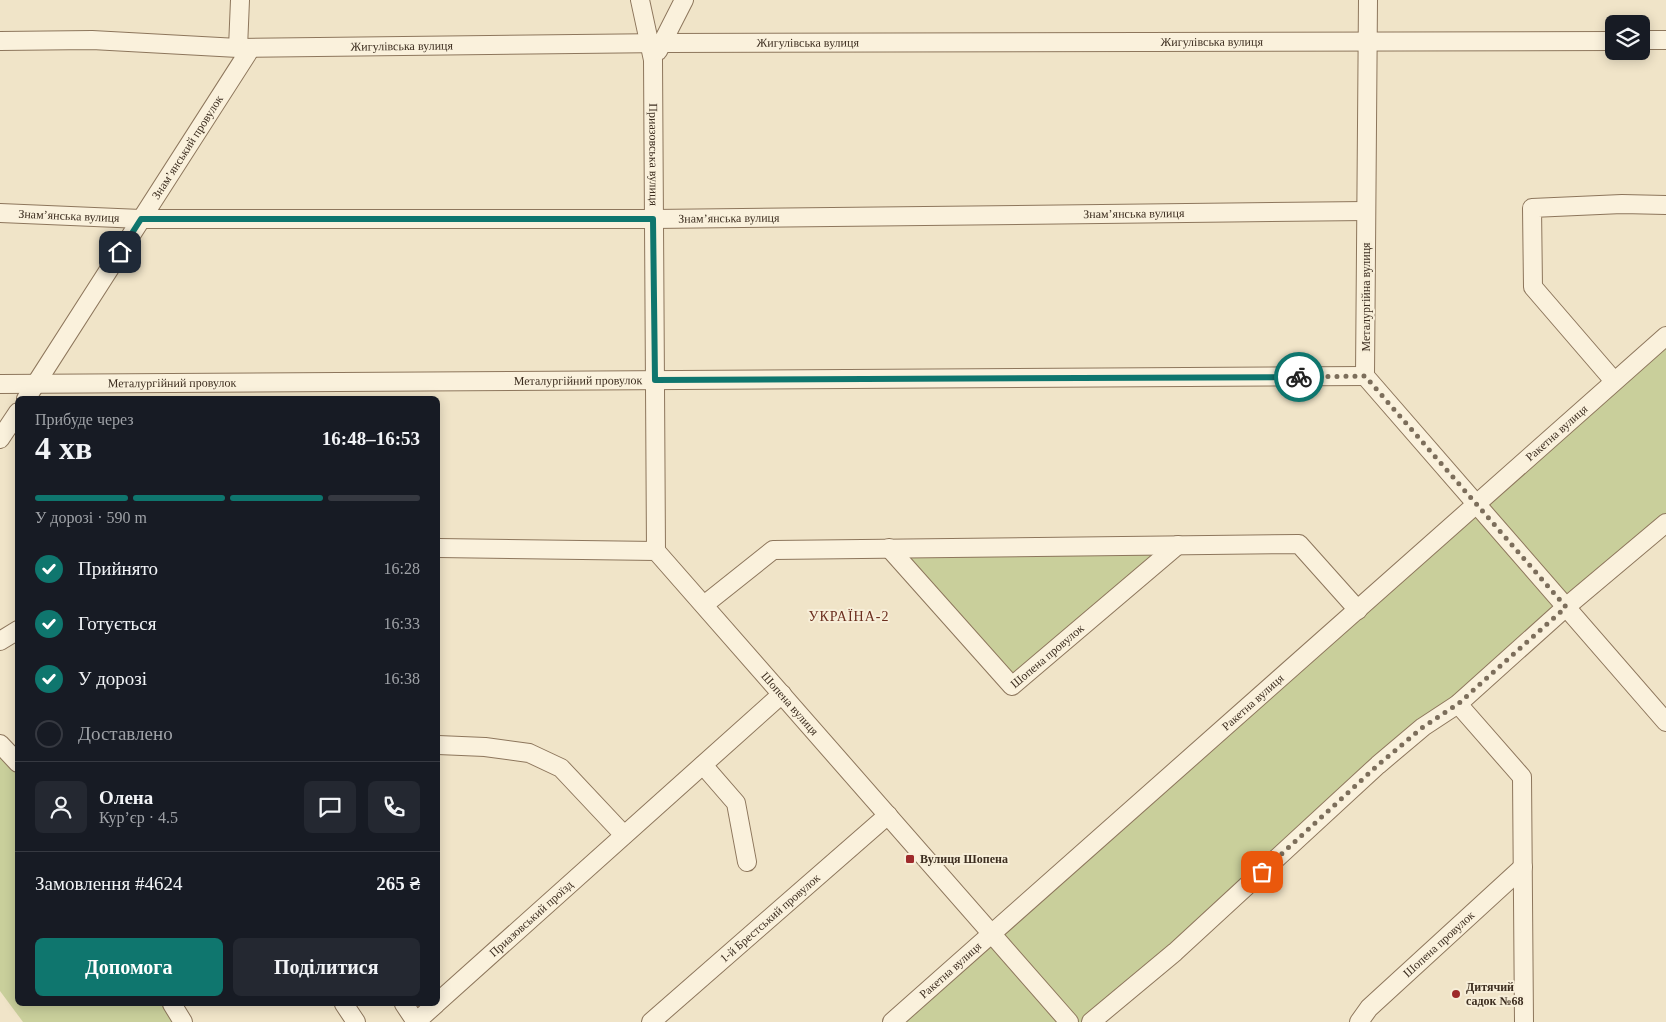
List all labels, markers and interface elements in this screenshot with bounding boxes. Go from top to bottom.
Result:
map controls [1605,15,1650,60]
button: layers [1605,15,1650,60]
street label: Жигулівська вулиця [1160,35,1263,49]
street label: Жигулівська вулиця [756,36,859,50]
street label: Жигулівська вулиця [350,38,454,54]
street label: Знам’янський провулок [149,93,226,202]
street label: Приазовська вулиця [646,103,661,206]
street label: Знам’янська вулиця [1083,206,1185,221]
street label: Знам’янська вулиця [18,207,120,225]
street label: Знам’янська вулиця [678,211,780,226]
pin [99,231,141,273]
icon: home [106,238,134,266]
street label: Металургійна вулиця [1359,242,1373,352]
courier [1274,352,1324,402]
icon: bike [1285,363,1313,391]
street label: Металургійний провулок [514,373,643,388]
street label: Металургійний провулок [108,376,237,390]
street label: Ракетна вулиця [1523,402,1591,464]
text: Прибуде через [35,411,134,428]
text: 16:48–16:53 [322,428,420,449]
text: 4 хв [35,430,92,466]
text: У дорозі · 590 m [35,509,147,526]
icon: check [35,555,63,583]
text: Прийнято [78,558,158,579]
text: 16:28 [384,560,420,577]
district label: УКРАЇНА-2 [809,608,889,624]
icon: check [35,610,63,638]
text: Готується [78,613,156,634]
text: 16:33 [384,615,420,632]
street label: Шопена провулок [1008,621,1087,691]
icon: check [35,665,63,693]
text: У дорозі [78,668,147,689]
street label: Шопена вулиця [758,669,822,739]
text: 16:38 [384,670,420,687]
street label: Ракетна вулиця [1219,671,1287,733]
text: Доставлено [78,723,173,744]
button: person [35,781,87,833]
button: chat [304,781,356,833]
button: phone [368,781,420,833]
text: Олена [99,787,153,808]
text: Кур’єр · 4.5 [99,809,178,826]
pin [1241,851,1283,893]
place label: Вулиця Шопена [920,852,1008,866]
marker: Вулиця Шопена [904,853,916,865]
icon: bag [1248,858,1276,886]
street label: 1-й Брестський провулок [717,871,823,965]
text: Замовлення #4624 [35,873,182,894]
text: 265 ₴ [376,873,420,894]
street label: Приазовський проїзд [486,878,576,960]
street label: Шопена провулок [1400,908,1478,980]
button: Допомога [35,938,223,996]
button: Поділитися [233,938,420,996]
street label: Ракетна вулиця [917,939,985,1001]
place label: Дитячий садок №68 [1466,980,1524,1008]
marker: Дитячий садок №68 [1450,988,1462,1000]

